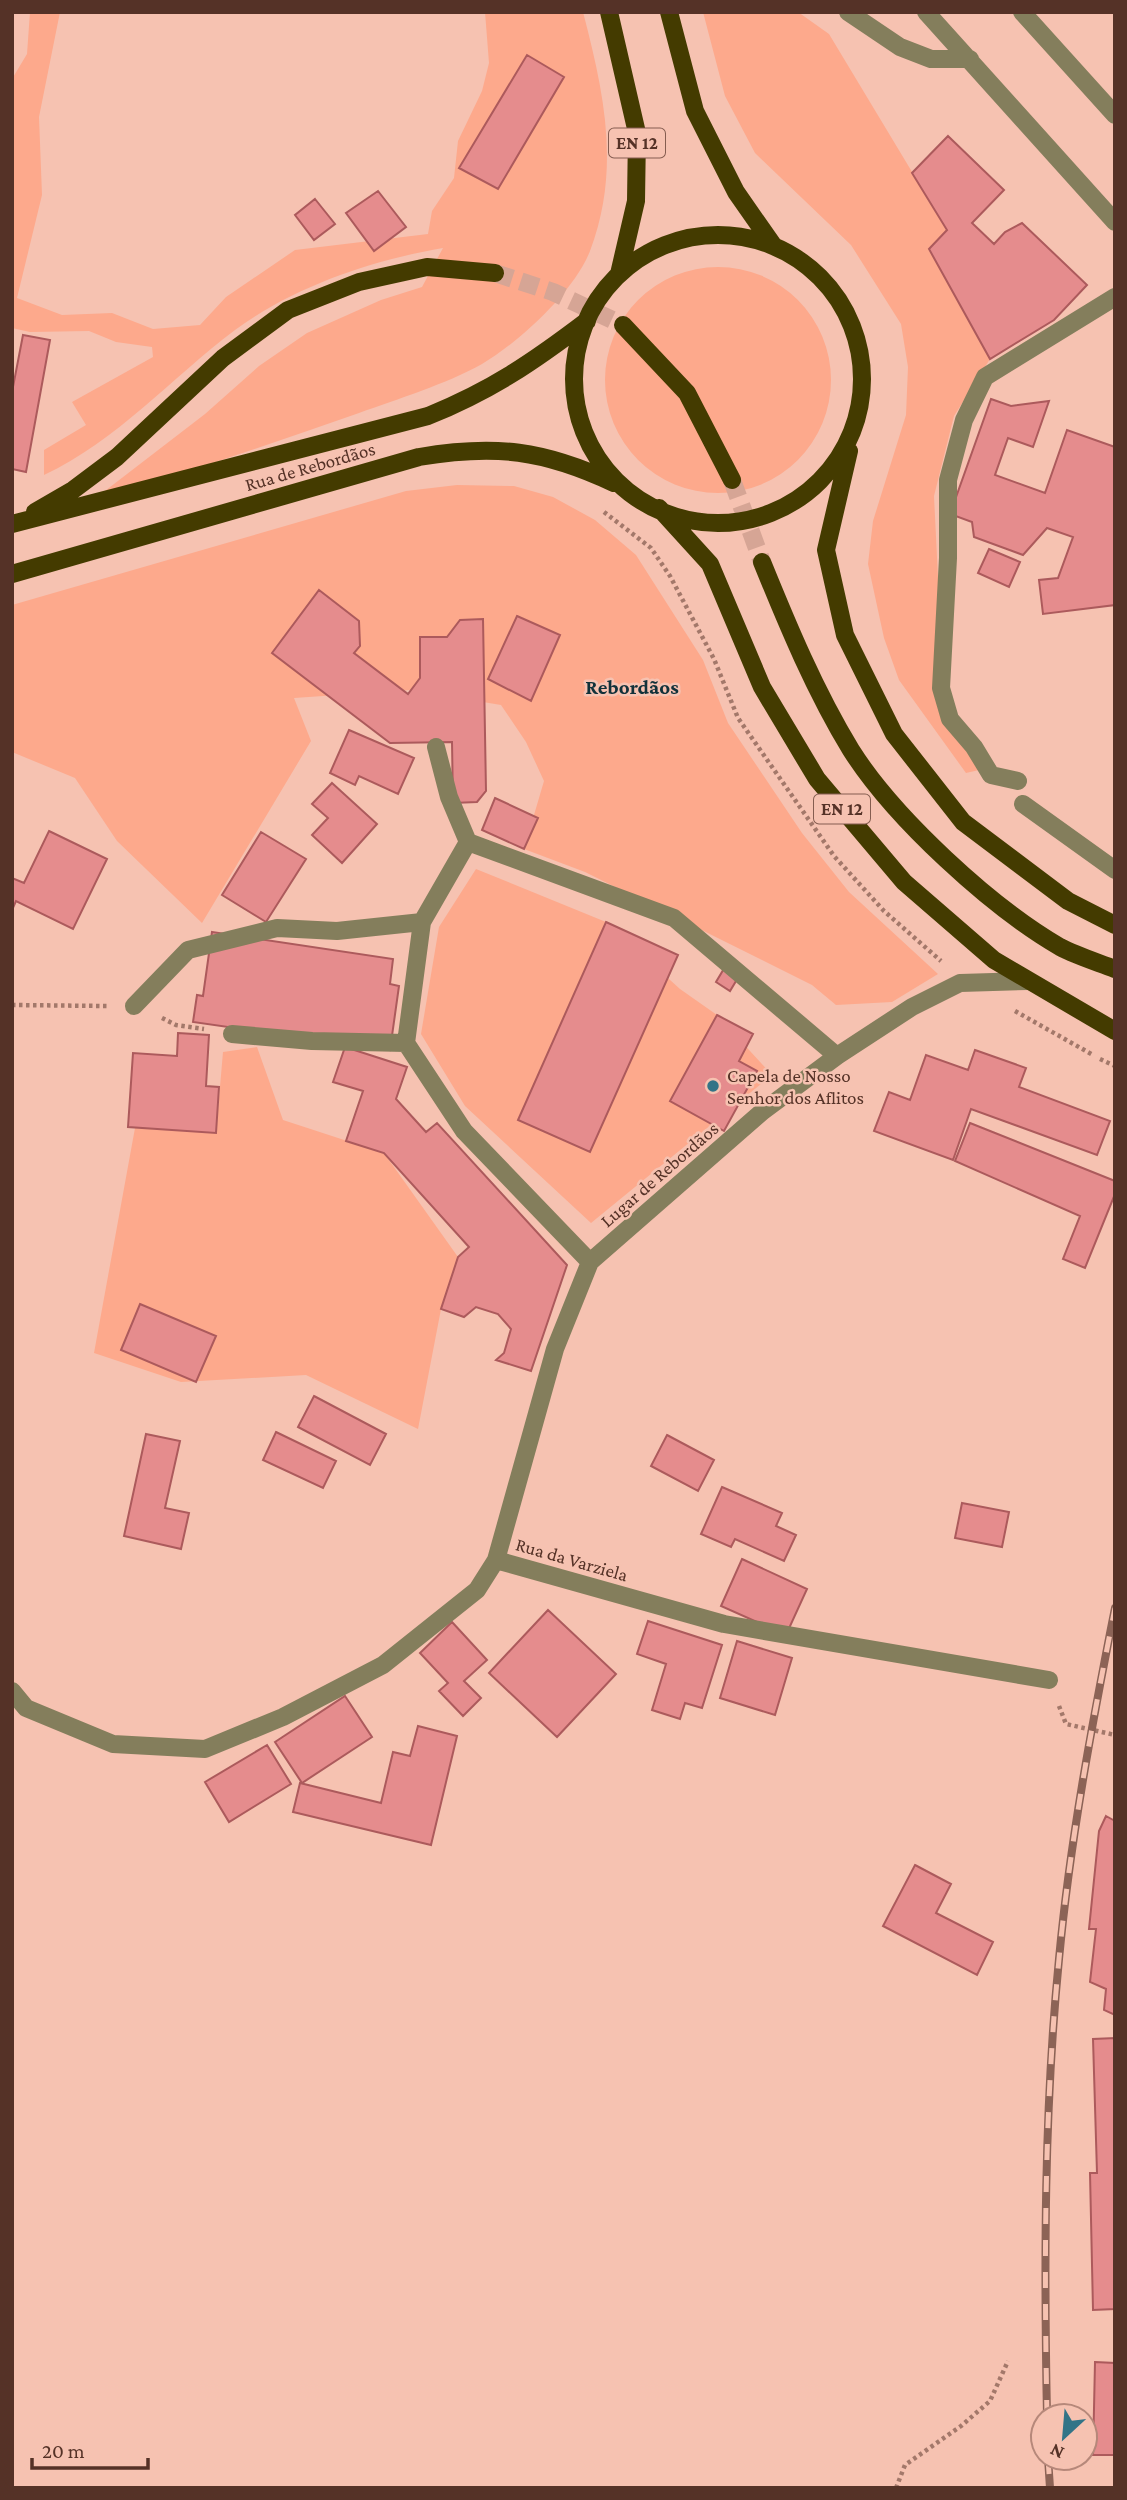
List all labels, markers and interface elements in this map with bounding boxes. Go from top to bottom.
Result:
road number: EN 12 [609,128,665,158]
street label: Rua de Rebordãos [243,438,378,495]
district label: Rebordãos [585,675,679,699]
road number: EN 12 [814,794,870,824]
place label: Capela de Nosso Senhor dos Aflitos [727,1065,864,1108]
marker: Capela de Nosso Senhor dos Aflitos [705,1078,721,1094]
street label: Lugar de Rebordãos [596,1117,723,1231]
street label: Rua da Varziela [513,1533,631,1586]
north arrow [1029,2402,1099,2472]
scale bar [32,2426,147,2470]
text: 20 m [42,2439,85,2463]
text: N [1046,2440,1067,2464]

